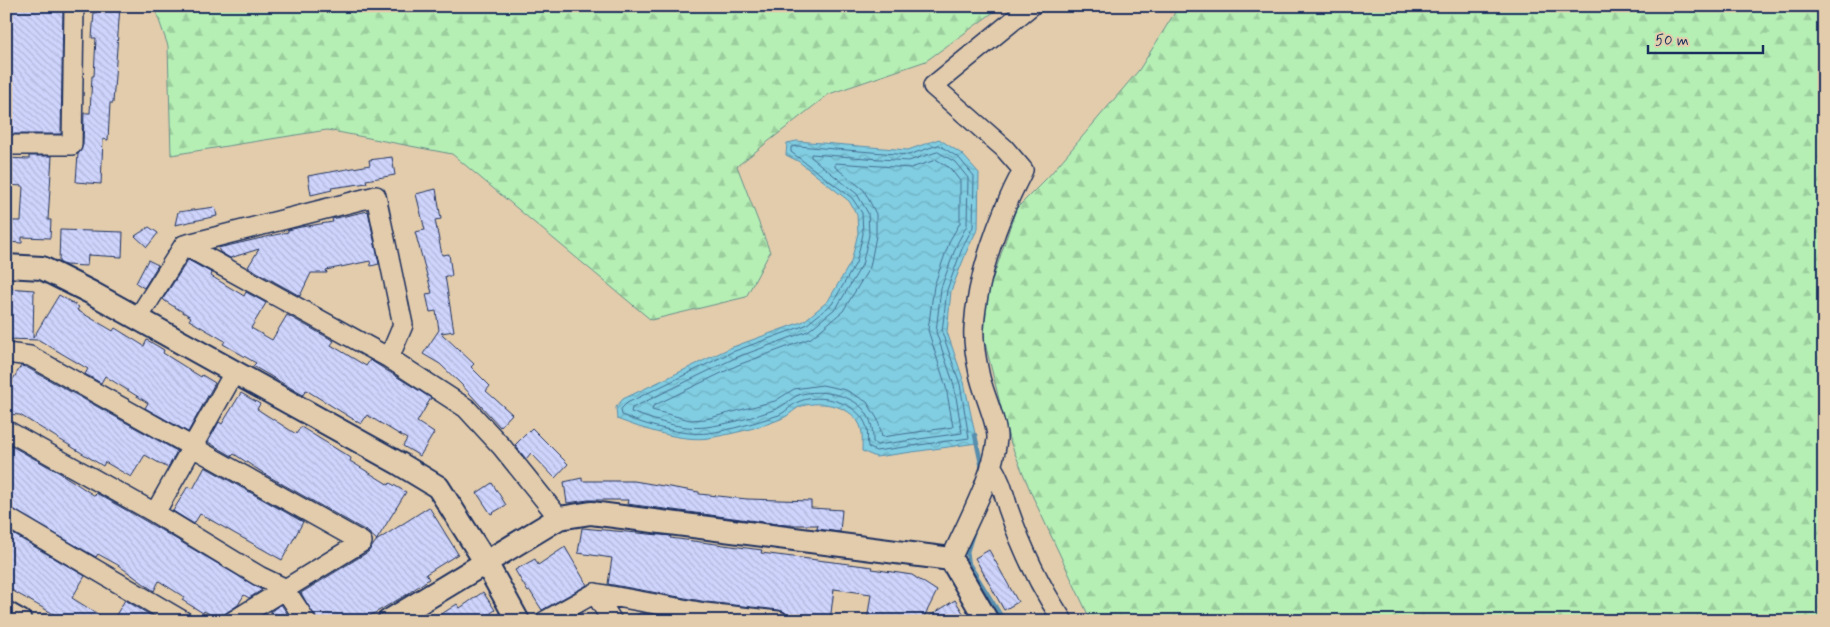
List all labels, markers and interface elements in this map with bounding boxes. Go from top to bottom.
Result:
scale bar [1648,22,1762,54]
text: 50 m [1655,31,1689,51]

